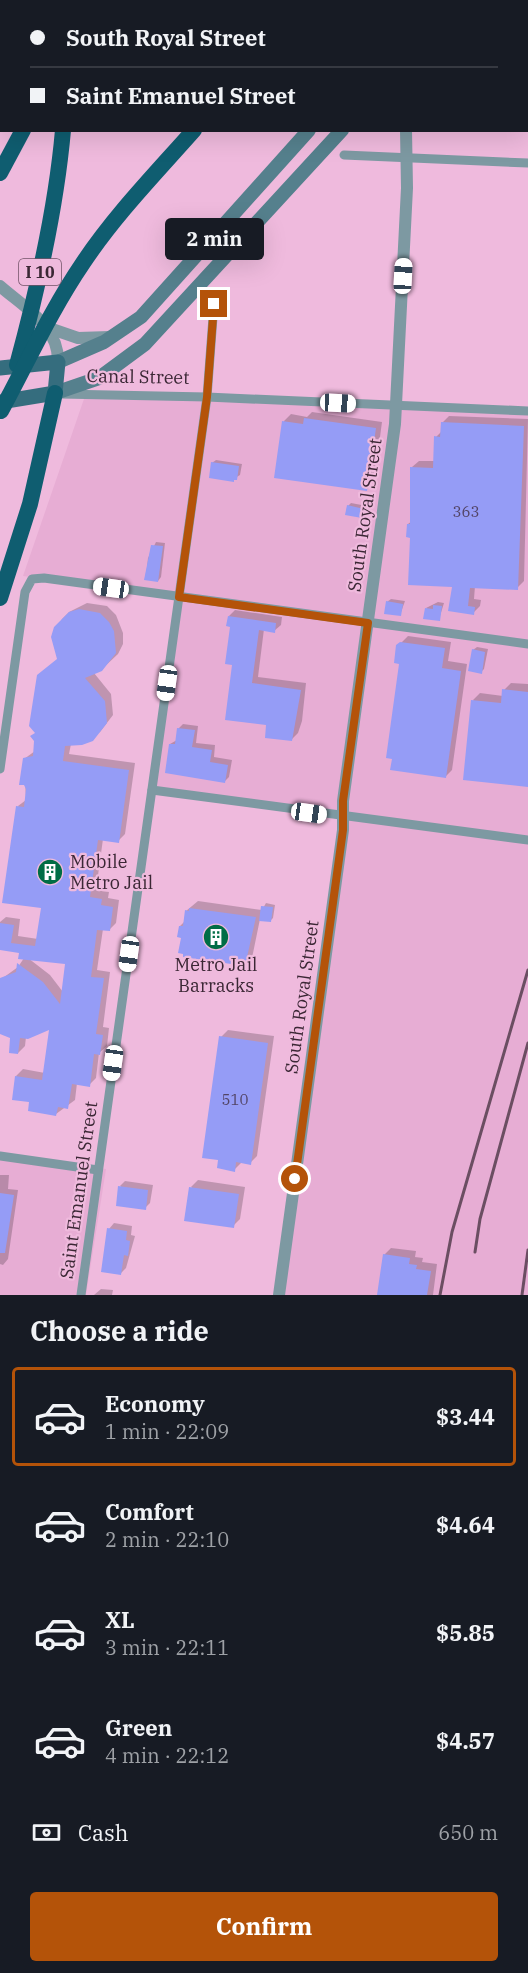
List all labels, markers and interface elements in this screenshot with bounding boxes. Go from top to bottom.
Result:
text: South Royal Street [66,23,266,52]
text: Saint Emanuel Street [66,81,296,110]
callout: 2 min [164,217,264,259]
text: 2 min [187,225,243,252]
car [393,258,413,294]
road number: I 10 [19,259,61,285]
route end [200,290,227,317]
street label: Canal Street [86,364,190,389]
car [320,393,356,413]
street label: South Royal Street [342,437,387,593]
house number: 363 [452,502,480,521]
car [92,577,130,599]
car [156,664,178,702]
car [290,802,328,824]
place label: Mobile Metro Jail [70,850,153,894]
building icon: Mobile Metro Jail [35,857,65,887]
street label: South Royal Street [279,919,324,1075]
building icon: Metro Jail Barracks [201,922,231,952]
car [118,935,140,973]
place label: Metro Jail Barracks [174,953,258,997]
car [102,1044,124,1082]
house number: 510 [221,1090,249,1109]
street label: Saint Emanuel Street [55,1100,102,1280]
route start [281,1165,308,1192]
text: Choose a ride [30,1313,209,1348]
text: Economy [105,1389,205,1418]
icon: car [33,1390,87,1444]
text: $3.44 [436,1402,495,1431]
text: 1 min · 22:09 [105,1418,229,1445]
text: Comfort [105,1497,194,1526]
icon: car [33,1498,87,1552]
text: $4.64 [436,1510,495,1539]
text: 2 min · 22:10 [105,1526,229,1553]
text: XL [105,1605,135,1634]
icon: car [33,1606,87,1660]
text: $5.85 [436,1618,495,1647]
text: 3 min · 22:11 [105,1634,229,1661]
text: Green [105,1713,172,1742]
icon: car [33,1714,87,1768]
text: $4.57 [436,1726,495,1755]
text: 4 min · 22:12 [105,1742,229,1769]
icon: cash [30,1816,63,1849]
text: Cash [78,1818,129,1847]
text: 650 m [438,1819,498,1846]
button: Confirm [30,1892,498,1961]

